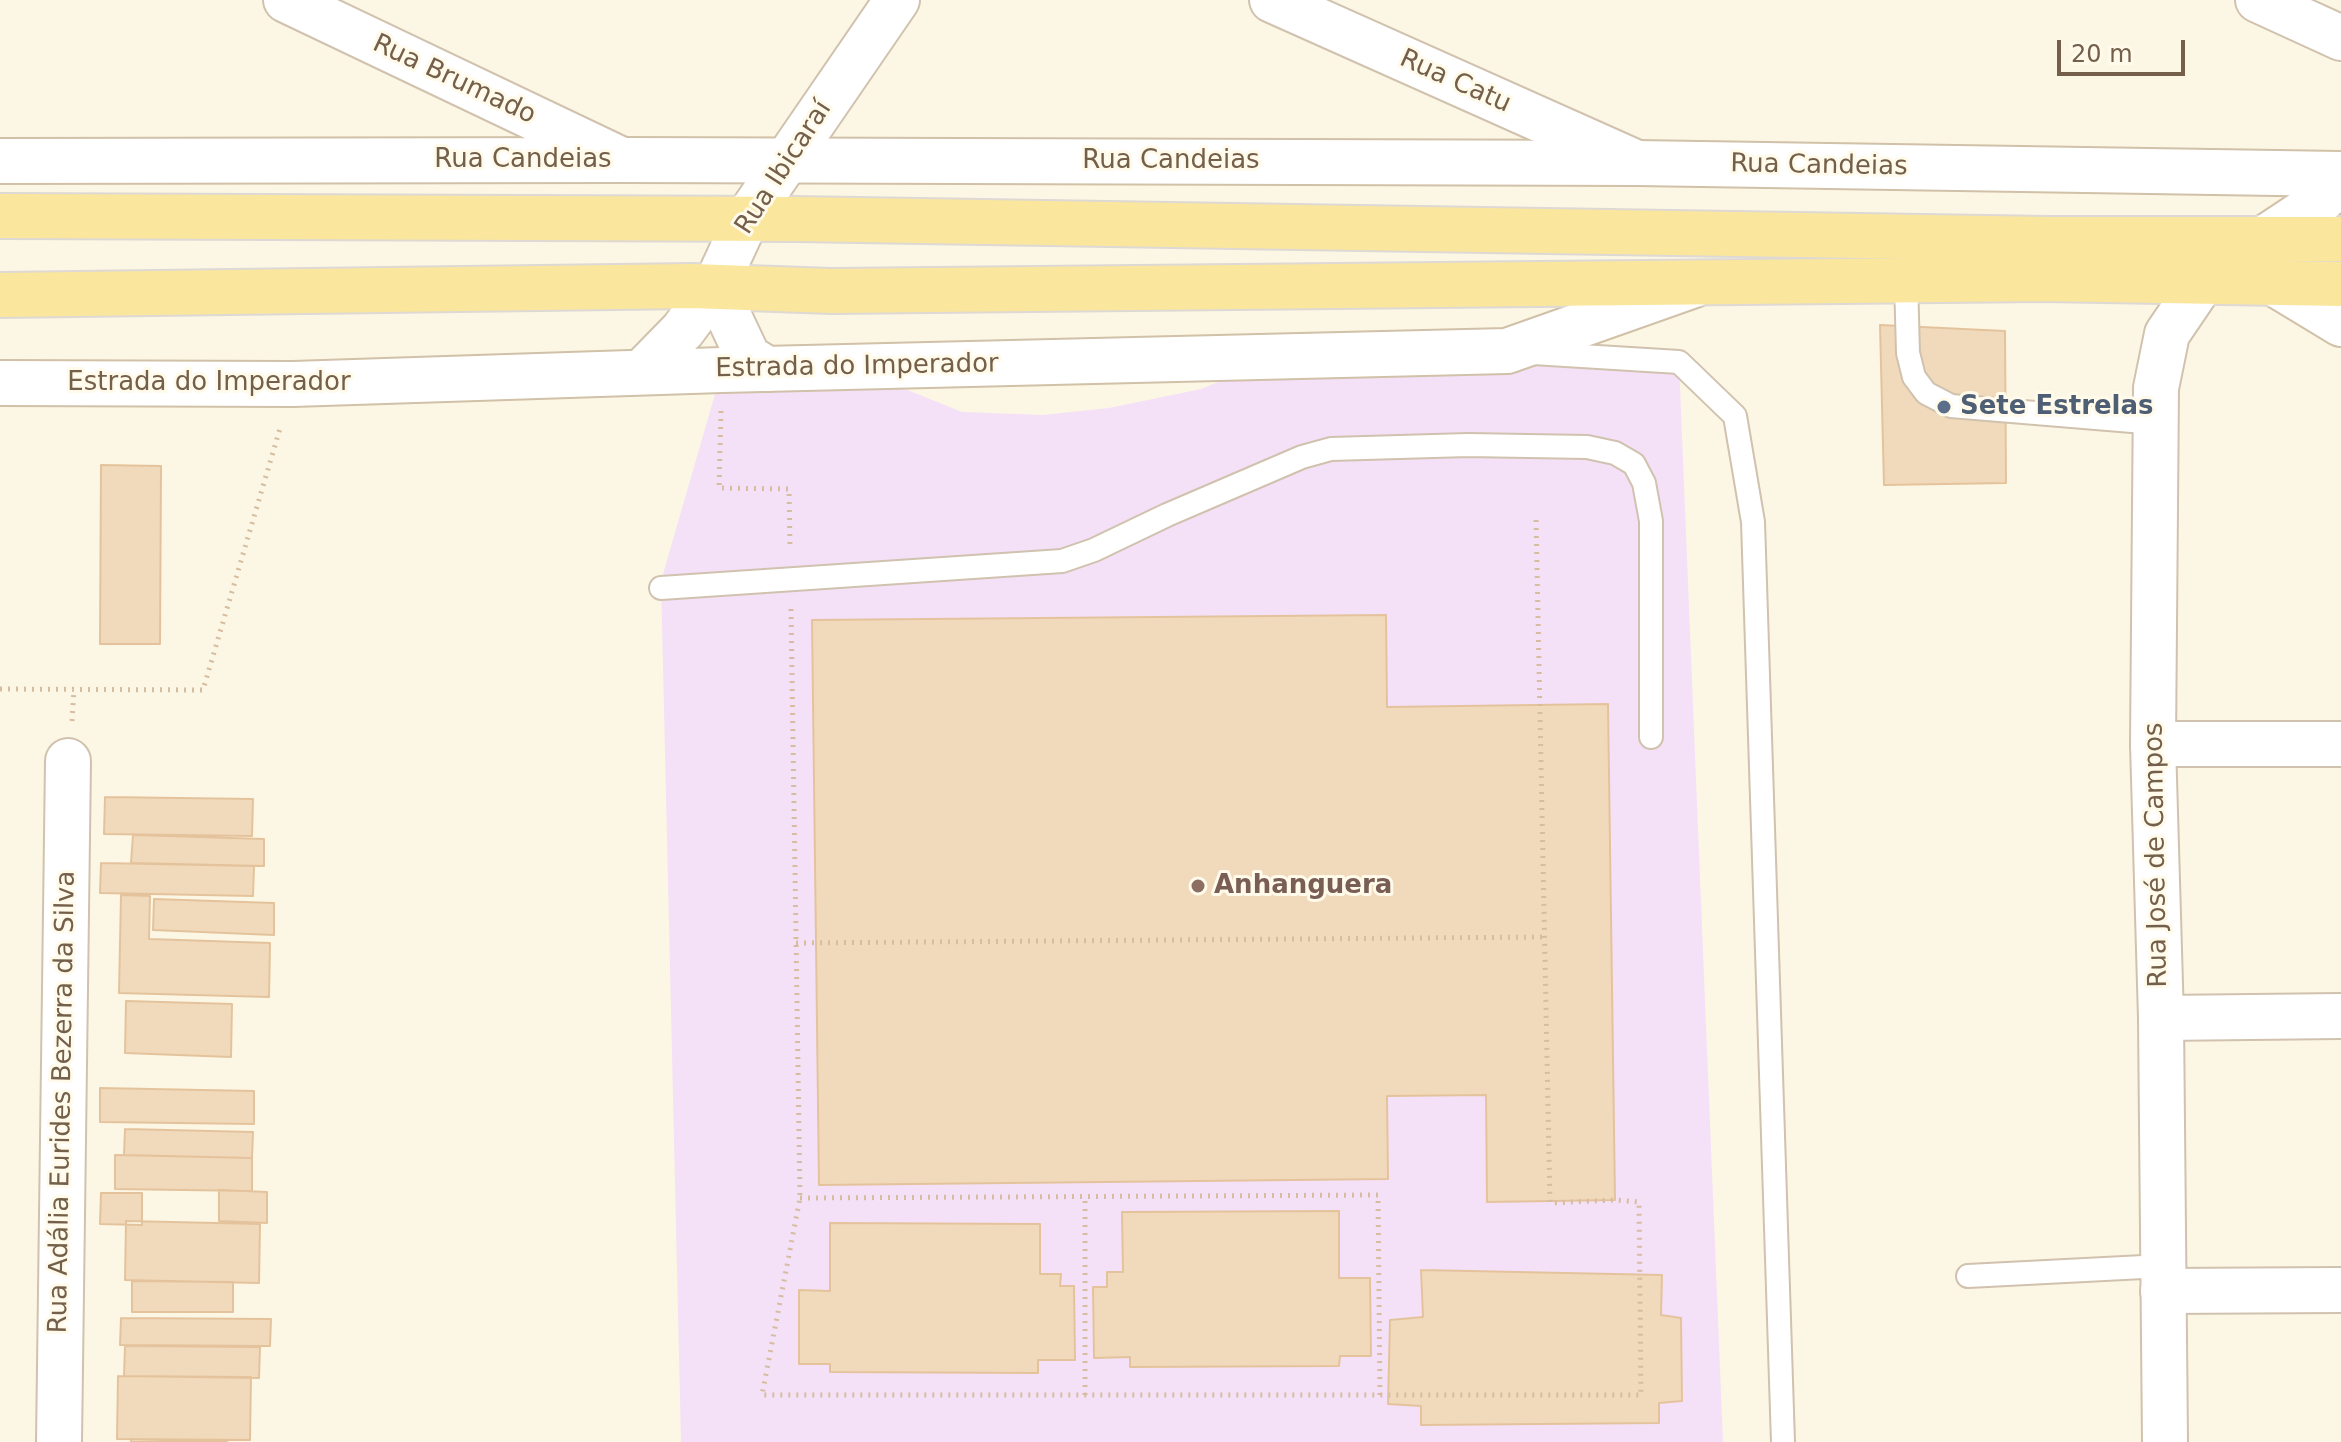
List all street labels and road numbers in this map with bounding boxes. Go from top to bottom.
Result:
street label: Rua Brumado [368,29,540,131]
street label: Rua Catu [1395,44,1515,120]
street label: Rua Ibicaraí [729,95,839,241]
street label: Rua Candeias [434,144,612,176]
street label: Rua Candeias [1082,145,1260,177]
street label: Rua Candeias [1730,149,1908,183]
street label: Estrada do Imperador [715,349,999,385]
street label: Estrada do Imperador [67,367,351,399]
street label: Rua José de Campos [2139,722,2175,988]
street label: Rua Adália Eurides Bezerra da Silva [43,870,83,1334]

